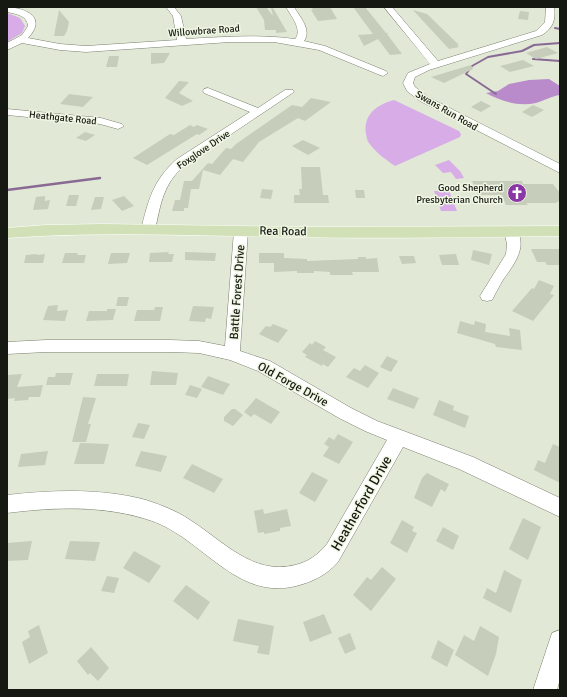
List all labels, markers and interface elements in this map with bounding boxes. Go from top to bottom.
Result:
street label: Willowbrae Road [168,23,240,39]
street label: Swans Run Road [413,88,480,134]
street label: Heathgate Road [28,108,97,128]
street label: Foxglove Drive [175,128,232,172]
place label: Good Shepherd Presbyterian Church [416,182,503,206]
church icon: Good Shepherd Presbyterian Church [506,182,528,204]
street label: Rea Road [259,224,307,239]
street label: Battle Forest Drive [227,244,248,340]
street label: Old Forge Drive [255,359,331,410]
street label: Heatherford Drive [327,453,396,554]

